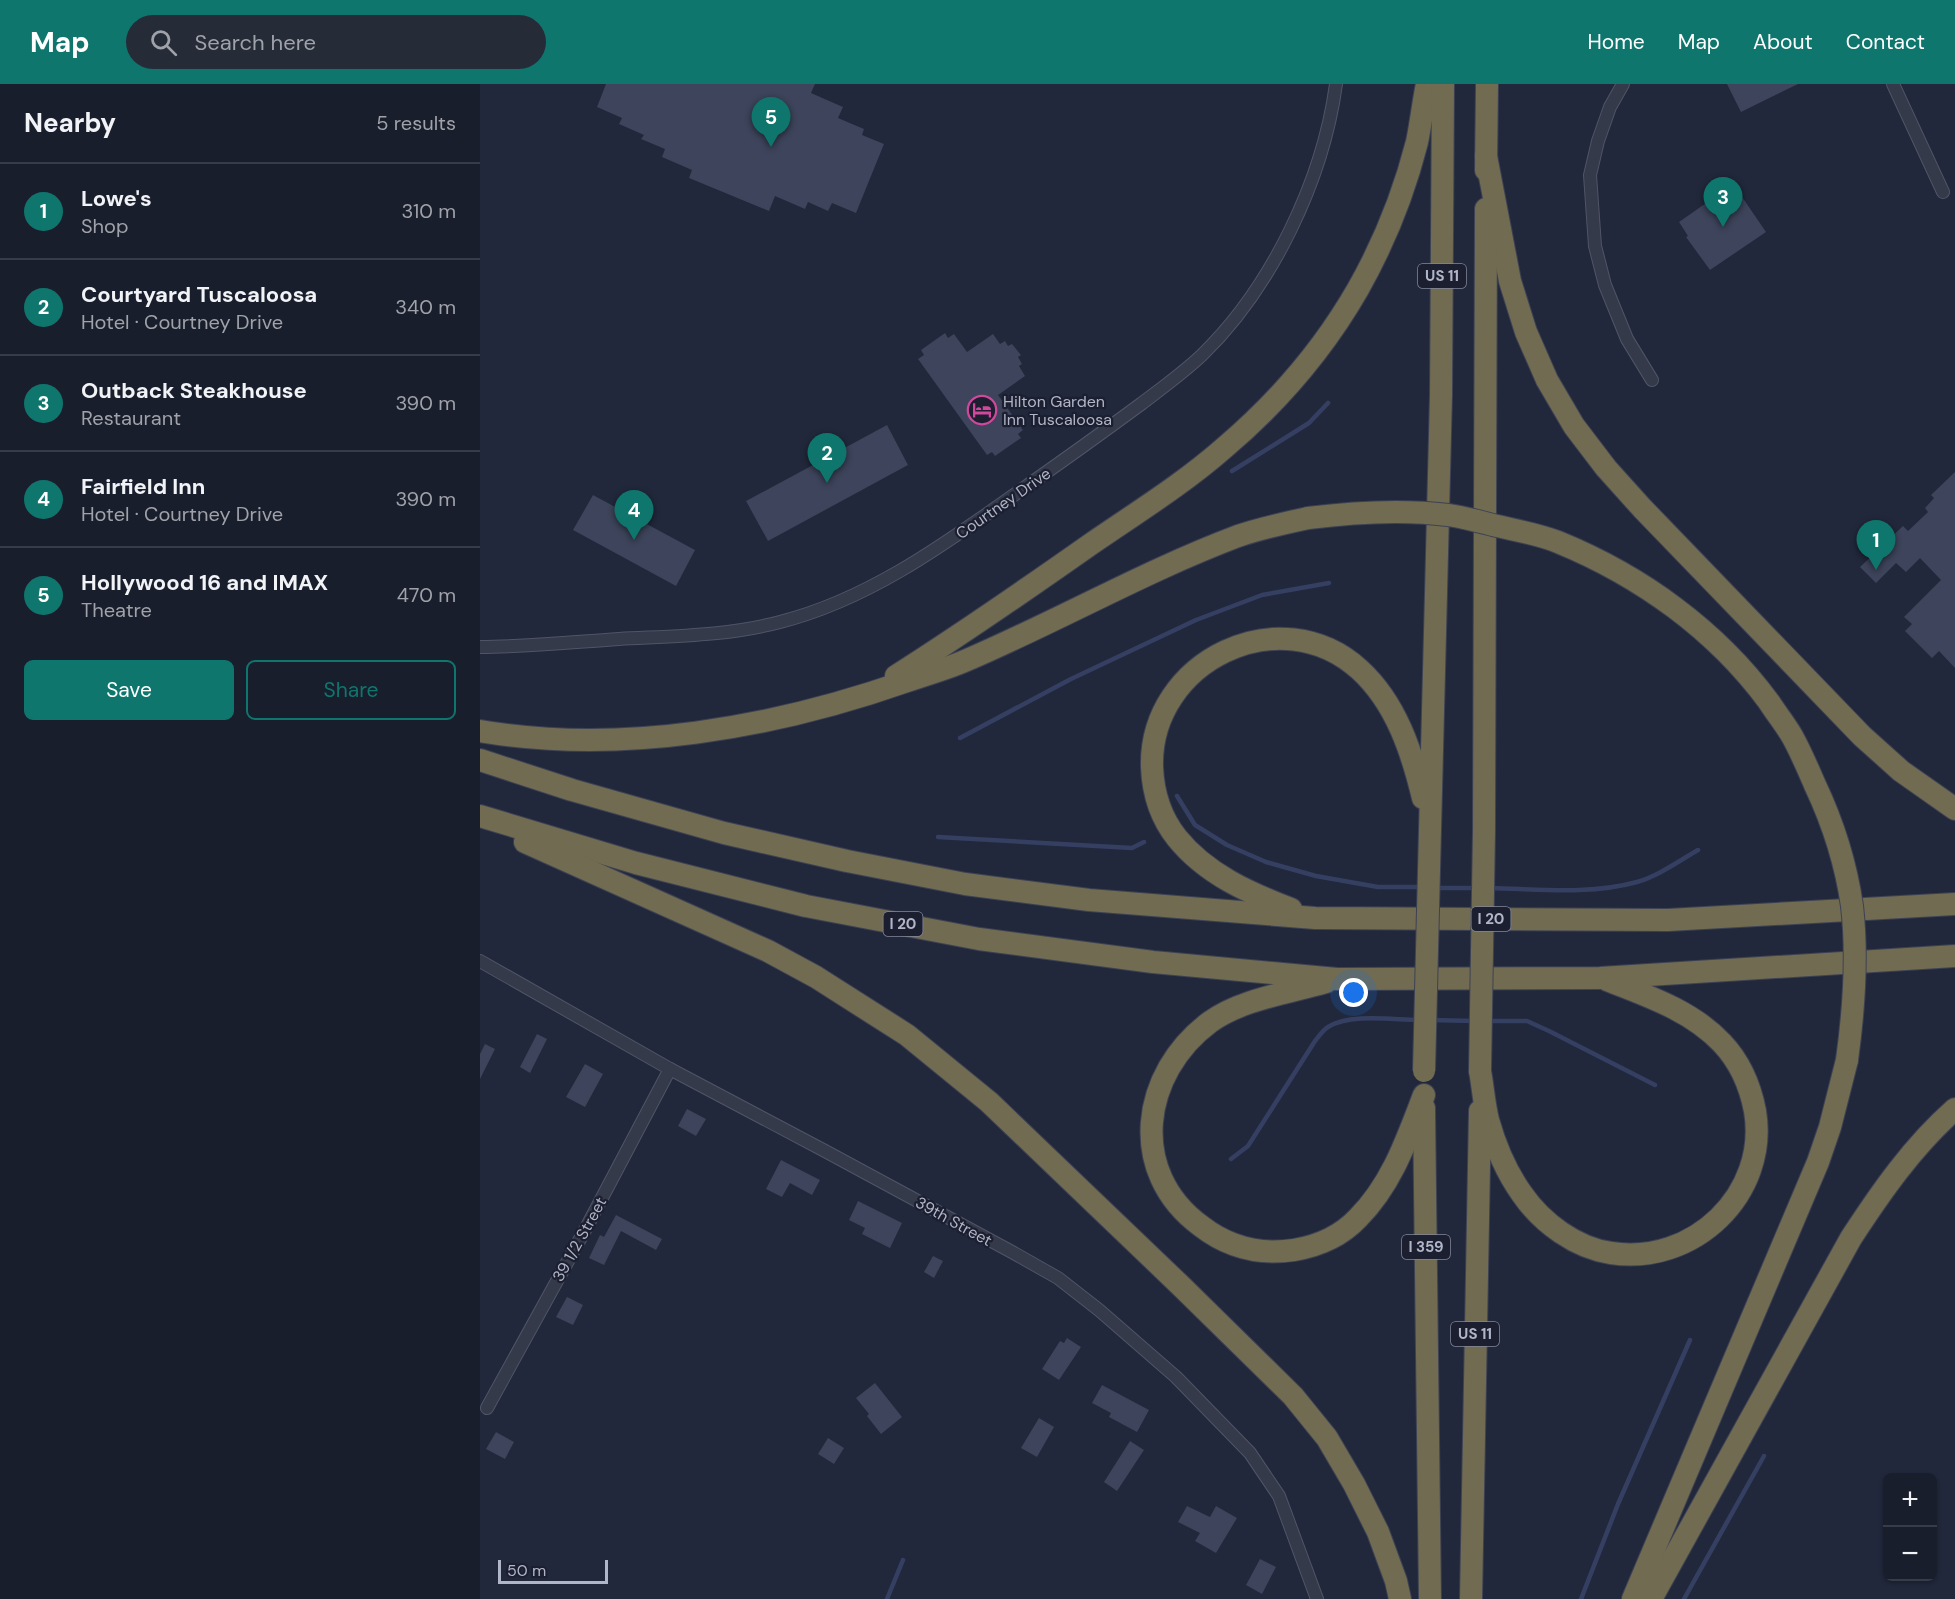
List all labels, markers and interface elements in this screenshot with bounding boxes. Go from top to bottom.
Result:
search box [126,15,546,69]
text: Map [30,24,90,61]
icon: search [147,26,180,59]
text: Search here [195,28,316,57]
text: Home [1587,28,1645,56]
text: Map [1678,28,1720,56]
text: About [1753,28,1813,56]
text: Contact [1846,28,1925,56]
pin: 5 [752,98,790,147]
text: Nearby [24,106,116,140]
text: 5 results [376,110,456,136]
pin: 3 [1704,178,1742,227]
text: Lowe's [81,184,152,213]
text: 1 [40,198,47,224]
text: 310 m [401,198,456,224]
text: Shop [81,213,128,239]
road number: US 11 [1418,264,1466,288]
text: Courtyard Tuscaloosa [81,280,317,309]
text: 2 [38,294,49,320]
text: 340 m [395,294,456,320]
text: Hotel · Courtney Drive [81,309,283,335]
text: Outback Steakhouse [81,376,307,405]
text: 3 [37,390,50,416]
text: 390 m [395,390,456,416]
place label: Hilton Garden Inn Tuscaloosa [1003,391,1112,430]
hotel icon: Hilton Garden Inn Tuscaloosa [966,394,998,426]
text: Restaurant [81,405,181,431]
pin: 2 [808,434,846,483]
street label: Courtney Drive [952,463,1055,544]
text: Fairfield Inn [81,472,205,501]
text: 4 [37,486,50,512]
text: 390 m [395,486,456,512]
pin: 4 [614,490,654,540]
text: Hotel · Courtney Drive [81,501,283,527]
pin: 1 [1856,520,1896,570]
text: Hollywood 16 and IMAX [81,568,328,597]
text: 5 [37,582,50,608]
text: 470 m [397,582,456,608]
text: Theatre [81,597,152,623]
button: Save [24,660,234,720]
button: Share [246,660,456,720]
road number: I 20 [1472,907,1510,931]
road number: I 20 [884,912,922,936]
your location [1339,978,1368,1007]
street label: 39th Street [912,1192,996,1251]
street label: 39 1/2 Street [548,1193,611,1285]
road number: I 359 [1402,1235,1450,1259]
road number: US 11 [1451,1322,1499,1346]
map controls [1883,1473,1937,1581]
button: + [1883,1473,1937,1527]
button: − [1883,1527,1937,1581]
scale bar [498,1557,608,1584]
text: 50 m [507,1560,546,1581]

